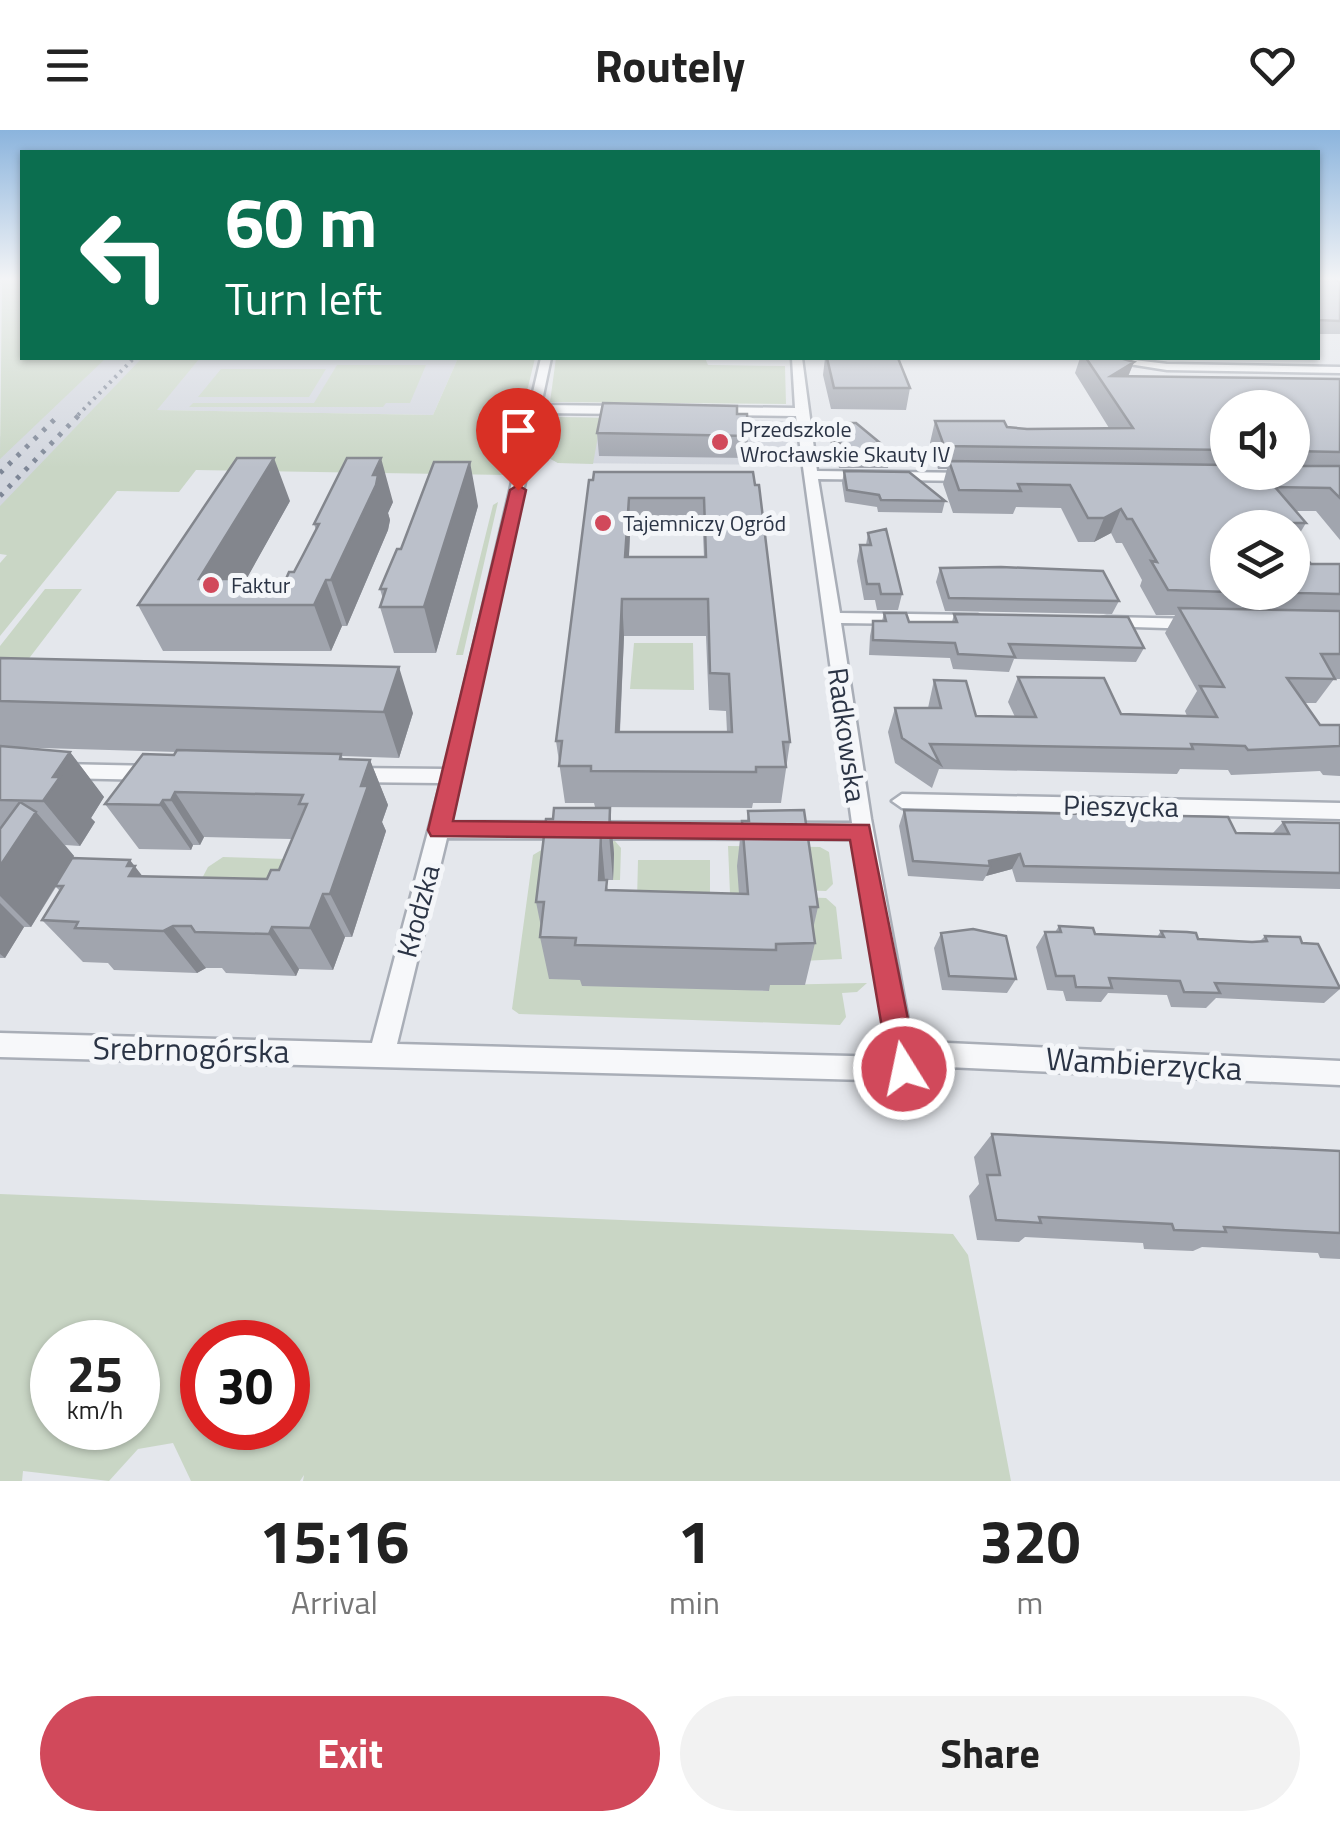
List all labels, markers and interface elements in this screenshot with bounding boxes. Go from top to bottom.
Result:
text: Routely [595,31,745,99]
icon: menu [40,38,95,93]
icon: heart [1245,38,1300,93]
text: 60 m [225,168,378,274]
icon: left [60,190,190,320]
text: Turn left [225,264,382,332]
pin [476,388,561,491]
map controls [1210,390,1310,610]
button: sound [1210,390,1310,490]
icon: arrive [491,403,546,458]
place label: Przedszkole Wrocławskie Skauty IV [740,412,951,471]
marker: Przedszkole Wrocławskie Skauty IV [709,431,731,453]
place label: Tajemniczy Ogród [623,506,786,540]
button: layers [1210,510,1310,610]
marker: Tajemniczy Ogród [592,512,614,534]
place label: Faktur [231,568,291,602]
marker: Faktur [200,574,222,596]
street label: Radkowska [817,665,878,805]
street label: Pieszycka [1063,783,1179,828]
street label: Kłodzka [385,860,450,962]
position arrow [852,1017,956,1121]
street label: Srebrnogórska [92,1023,290,1075]
street label: Wambierzycka [1045,1034,1244,1092]
speed limit sign: 30 [180,1320,310,1450]
text: 25 [67,1335,123,1411]
text: km/h [67,1391,123,1429]
text: 15:16 [260,1495,409,1586]
text: 1 [678,1495,711,1586]
text: 320 [980,1495,1080,1586]
text: Arrival [291,1578,378,1626]
text: min [669,1578,720,1626]
text: m [1017,1578,1043,1626]
button: Exit [40,1696,660,1811]
button: Share [680,1696,1300,1811]

